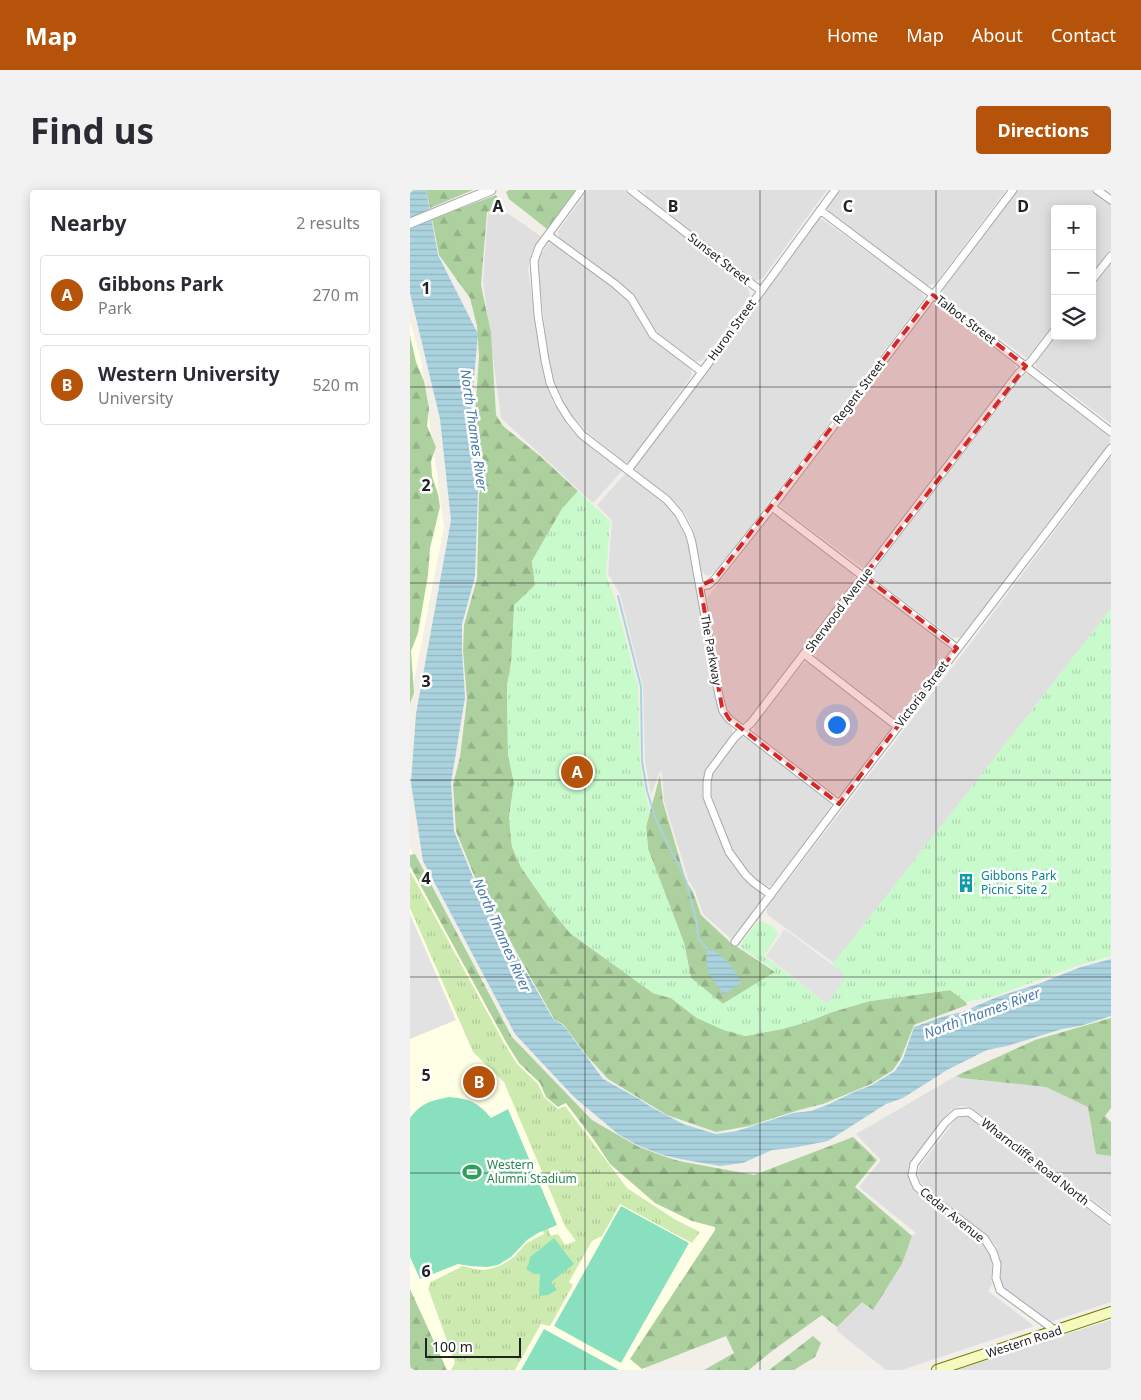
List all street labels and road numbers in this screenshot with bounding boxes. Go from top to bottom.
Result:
street label: Sunset Street [685,229,755,289]
street label: Talbot Street [933,291,1000,348]
street label: Huron Street [703,295,760,364]
street label: Regent Street [829,355,889,427]
street label: Sherwood Avenue [801,564,876,656]
street label: The Parkway [697,613,726,688]
street label: Victoria Street [891,656,953,730]
street label: Wharncliffe Road North [978,1114,1093,1209]
street label: Cedar Avenue [916,1183,988,1246]
street label: Western Road [984,1321,1064,1362]

